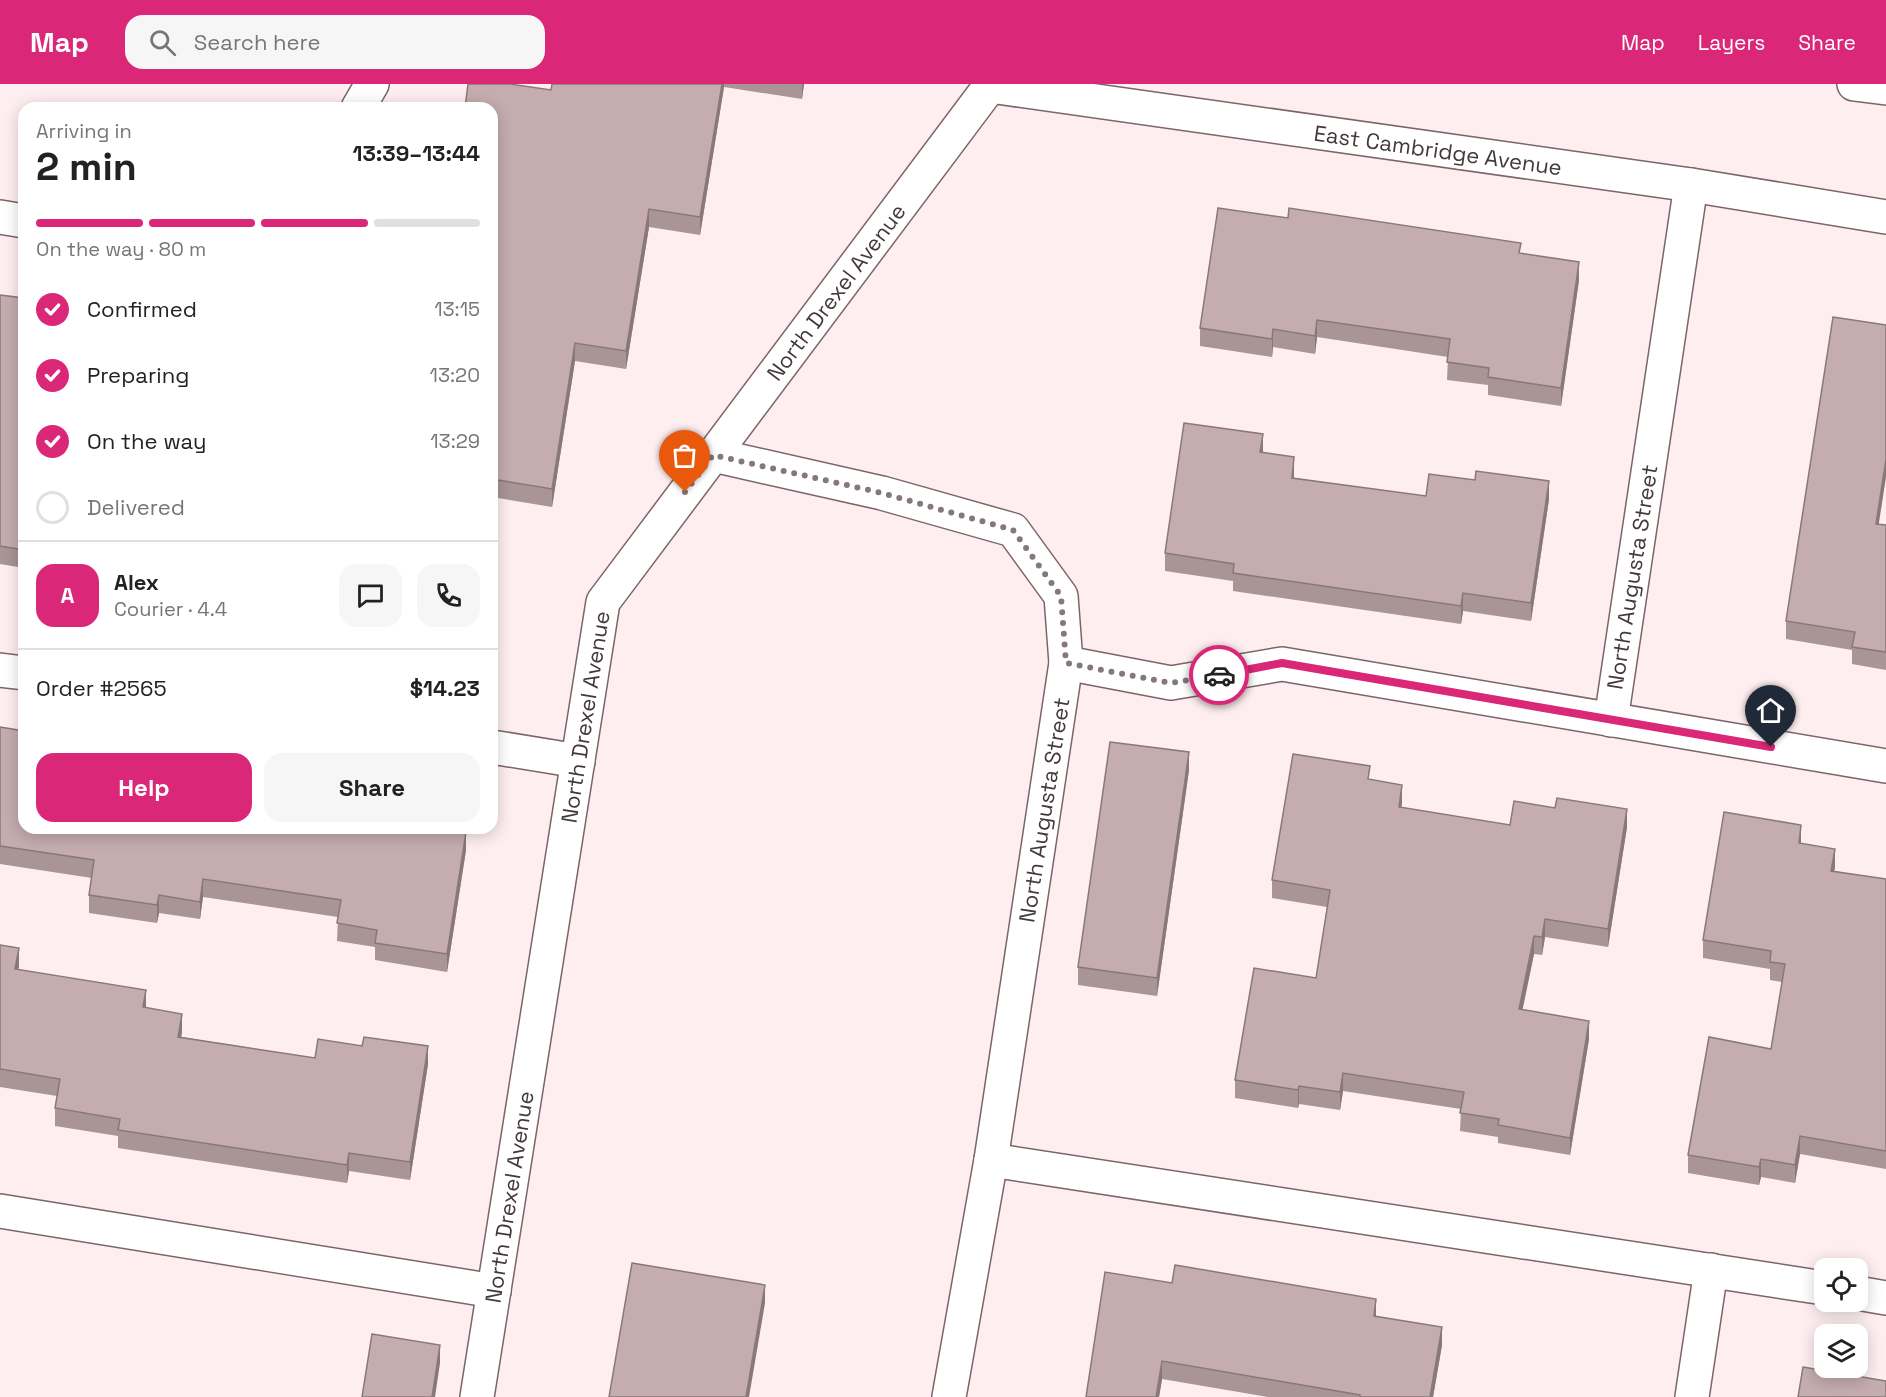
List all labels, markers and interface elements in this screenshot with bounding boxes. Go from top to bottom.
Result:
search box [125,15,545,69]
text: Map [30,24,89,60]
icon: search [146,26,179,59]
text: Search here [194,28,321,56]
text: Map [1621,29,1665,56]
text: Layers [1698,29,1765,56]
text: Share [1798,29,1856,56]
text: Arriving in [36,118,132,144]
street label: East Cambridge Avenue [1312,119,1564,181]
text: 13:39–13:44 [352,139,480,167]
text: 2 min [36,142,137,191]
street label: North Drexel Avenue [760,198,912,386]
text: On the way · 80 m [36,236,206,262]
icon: check [36,293,69,326]
text: Confirmed [87,295,197,323]
text: 13:15 [434,296,480,322]
icon: check [36,359,69,392]
text: Preparing [87,361,189,389]
text: 13:20 [430,362,480,388]
icon: check [36,425,69,458]
text: On the way [87,427,206,455]
text: 13:29 [430,428,480,454]
pin [659,430,710,492]
icon: bag [668,439,701,472]
street label: North Augusta Street [1600,463,1664,691]
text: Delivered [87,493,185,521]
button: chat [339,564,402,627]
button: phone [417,564,480,627]
text: Alex [114,568,159,596]
text: A [61,581,74,609]
text: Courier · 4.4 [114,596,227,622]
street label: North Drexel Avenue [554,609,616,825]
courier [1189,645,1249,705]
icon: car [1203,659,1236,692]
text: Order #2565 [36,674,167,702]
text: $14.23 [410,674,480,702]
pin [1745,685,1796,747]
icon: home [1754,694,1787,727]
street label: North Augusta Street [1012,696,1076,924]
button: Help [36,753,252,822]
button: Share [264,753,480,822]
street label: North Drexel Avenue [478,1089,540,1305]
map controls [1814,1258,1868,1378]
button: locate [1814,1258,1868,1312]
button: layers [1814,1324,1868,1378]

